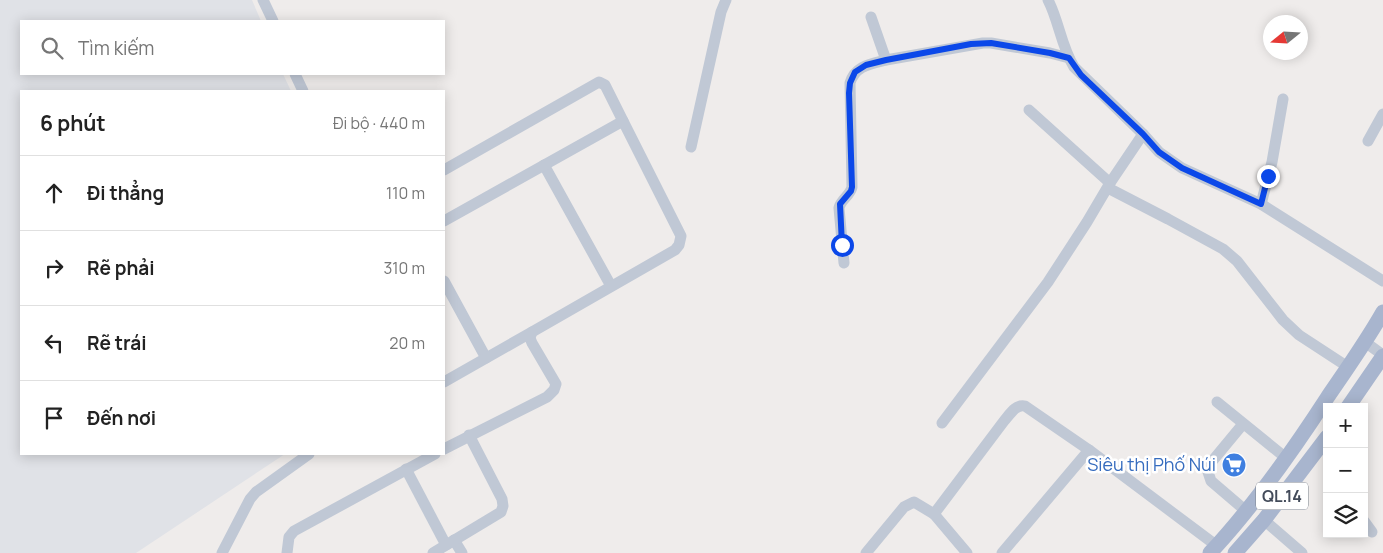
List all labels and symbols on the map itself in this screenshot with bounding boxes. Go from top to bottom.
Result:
north arrow [1263,15,1308,60]
route end [1257,165,1280,188]
route start [831,234,854,257]
place label: Siêu thị Phố Núi [1087,452,1216,476]
supermarket icon: Siêu thị Phố Núi [1221,452,1247,478]
road number: QL.14 [1256,482,1308,510]

